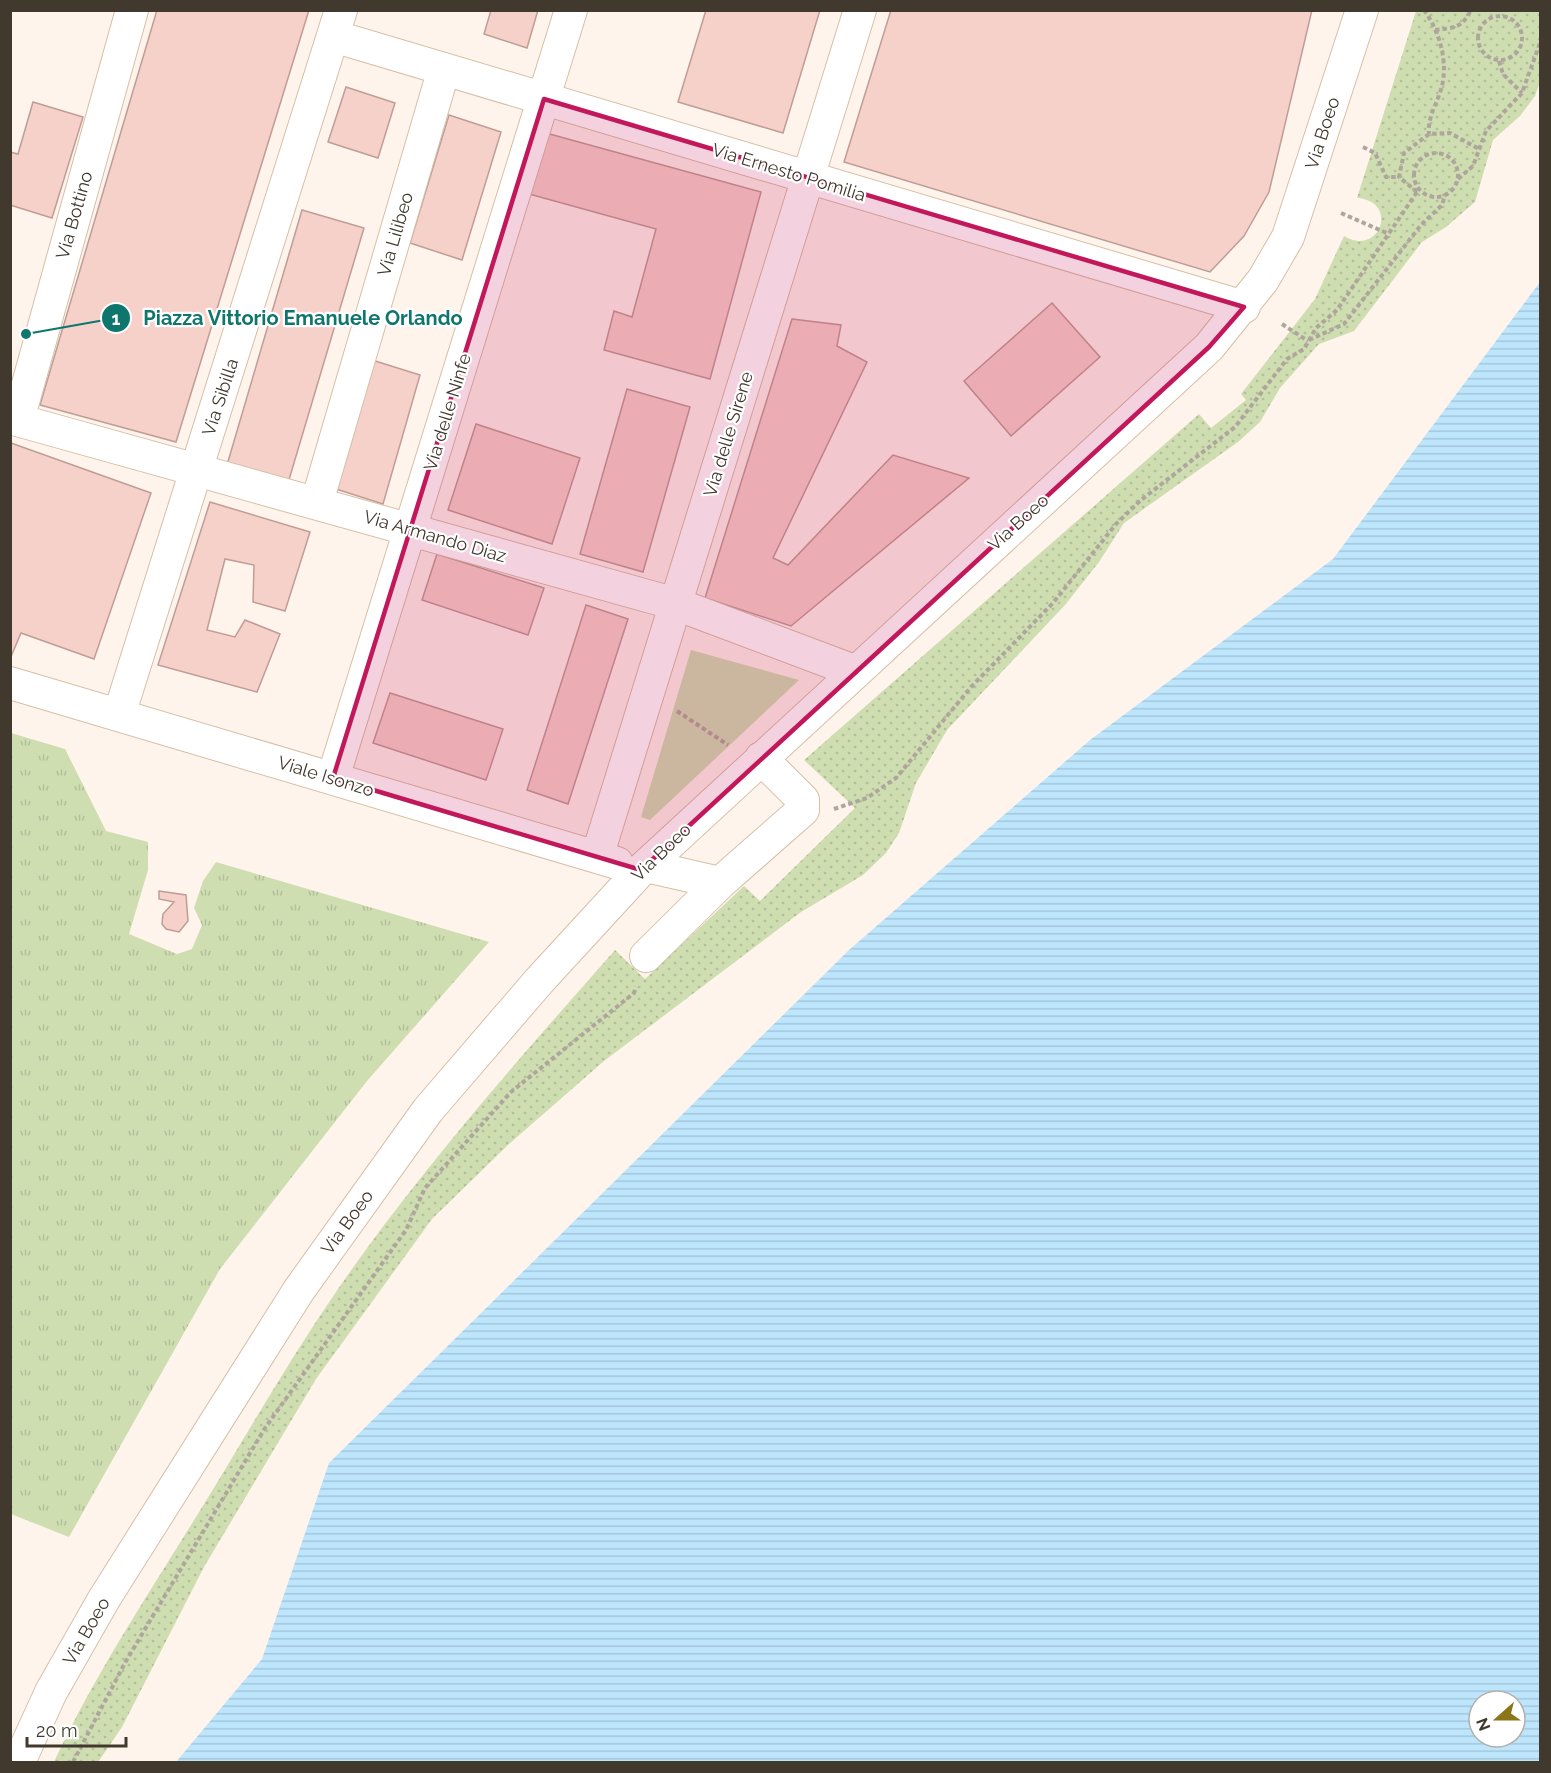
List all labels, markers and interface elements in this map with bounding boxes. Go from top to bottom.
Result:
street label: Via Boeo [1300,94,1344,172]
street label: Via Ernesto Pomilia [710,139,868,205]
street label: Via Bottino [51,168,97,261]
street label: Via Lilibeo [373,189,417,278]
callout: Piazza Vittorio Emanuele Orlando [101,299,475,337]
text: Piazza Vittorio Emanuele Orlando [143,306,463,330]
text: 1 [112,308,121,329]
street label: Via delle Ninfe [419,350,475,473]
street label: Via Sibilla [198,356,242,438]
street label: Via delle Sirene [699,368,757,499]
street label: Via Boeo [983,489,1053,555]
street label: Via Armando Diaz [361,506,509,566]
street label: Viale Isonzo [275,751,377,801]
street label: Via Boeo [627,818,695,885]
street label: Via Boeo [317,1185,378,1258]
street label: Via Boeo [58,1593,114,1669]
north arrow [1467,1689,1527,1749]
scale bar [27,1710,126,1748]
text: N [1472,1715,1495,1733]
text: 20 m [36,1720,78,1741]

